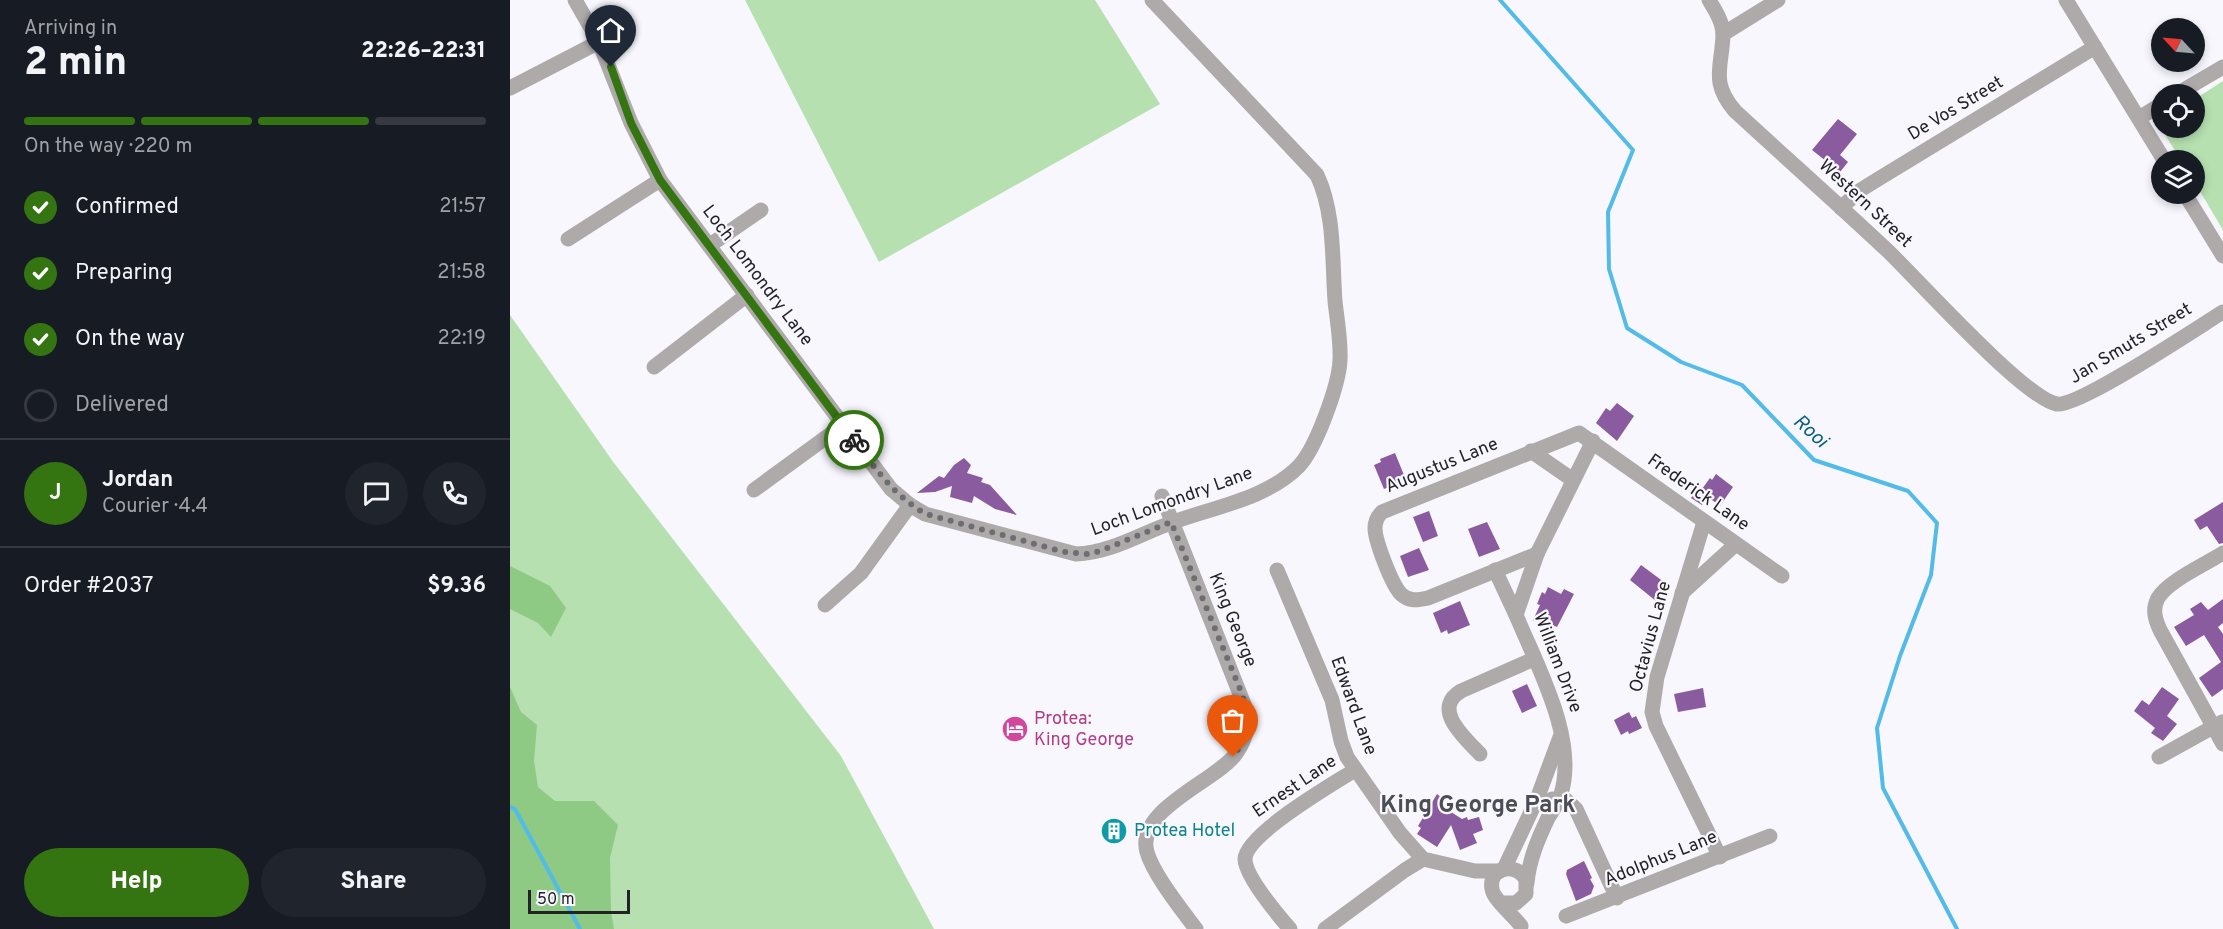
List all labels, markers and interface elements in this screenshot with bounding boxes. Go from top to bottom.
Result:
pin [585,5,636,67]
icon: home [594,14,627,47]
text: Arriving in [24,16,117,42]
north arrow [2151,18,2205,72]
map controls [2151,18,2205,204]
text: 22:26–22:31 [361,38,486,65]
text: 2 min [24,40,127,89]
street label: De Vos Street [1904,71,2008,147]
button: locate [2151,84,2205,138]
text: On the way · 220 m [24,134,192,160]
button: layers [2151,150,2205,204]
street label: Western Street [1813,155,1917,253]
icon: check [24,191,57,224]
text: Confirmed [75,194,179,221]
text: 21:57 [439,194,486,220]
street label: Loch Lomondry Lane [696,201,818,351]
icon: check [24,257,57,290]
text: Preparing [75,260,173,287]
text: 21:58 [437,260,486,286]
street label: Jan Smuts Street [2066,298,2196,390]
icon: check [24,323,57,356]
text: On the way [75,326,185,353]
text: 22:19 [438,326,486,352]
text: Delivered [75,392,169,419]
water label: Rooi [1787,409,1834,455]
courier [824,410,884,470]
icon: bike [838,424,871,457]
street label: Augustus Lane [1382,433,1502,499]
street label: Frederick Lane [1642,449,1754,537]
button: chat [345,462,408,525]
button: phone [423,462,486,525]
street label: Loch Lomondry Lane [1088,462,1256,542]
text: Jordan [102,467,173,494]
text: J [49,480,62,507]
text: Courier · 4.4 [102,494,208,520]
street label: King George [1203,569,1261,671]
text: Order #2037 [24,573,153,600]
text: $9.36 [427,573,486,600]
street label: Octavius Lane [1625,579,1677,695]
street label: William Drive [1527,610,1587,716]
street label: Edward Lane [1325,653,1381,759]
pin [1207,695,1258,757]
icon: bag [1216,704,1249,737]
place label: Protea: King George [1034,708,1134,752]
hotel icon: Protea: King George [1000,714,1030,744]
street label: Ernest Lane [1248,750,1342,824]
district label: King George Park [1380,791,1576,821]
building icon: Protea Hotel [1099,816,1129,846]
place label: Protea Hotel [1134,820,1235,843]
street label: Adolphus Lane [1601,826,1721,892]
button: Help [24,848,249,917]
button: Share [261,848,486,917]
scale bar [528,887,630,914]
text: 50 m [537,890,575,910]

